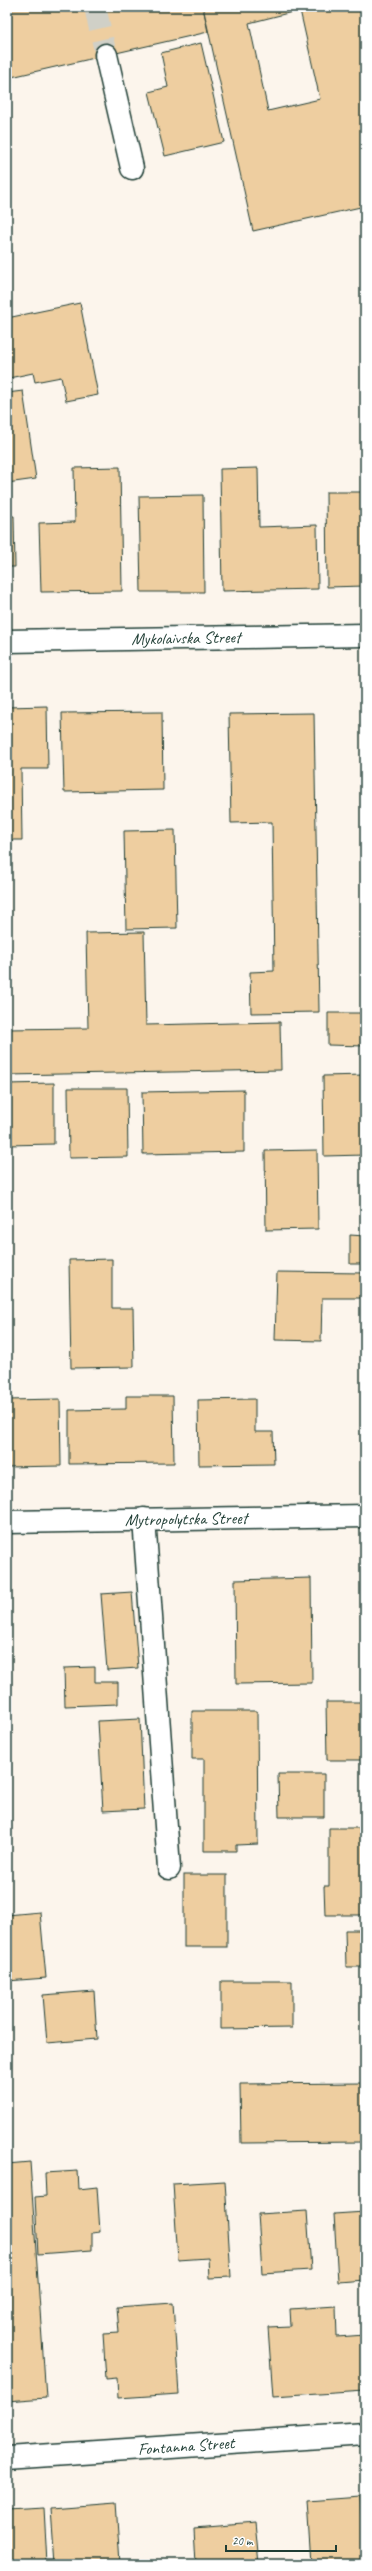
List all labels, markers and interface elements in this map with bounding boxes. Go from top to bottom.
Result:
street label: Mykolaivska Street [131,627,243,649]
street label: Mytropolytska Street [125,1507,250,1531]
street label: Fontanna Street [137,2432,237,2460]
scale bar [226,2527,336,2553]
text: 20 m [232,2533,254,2549]

